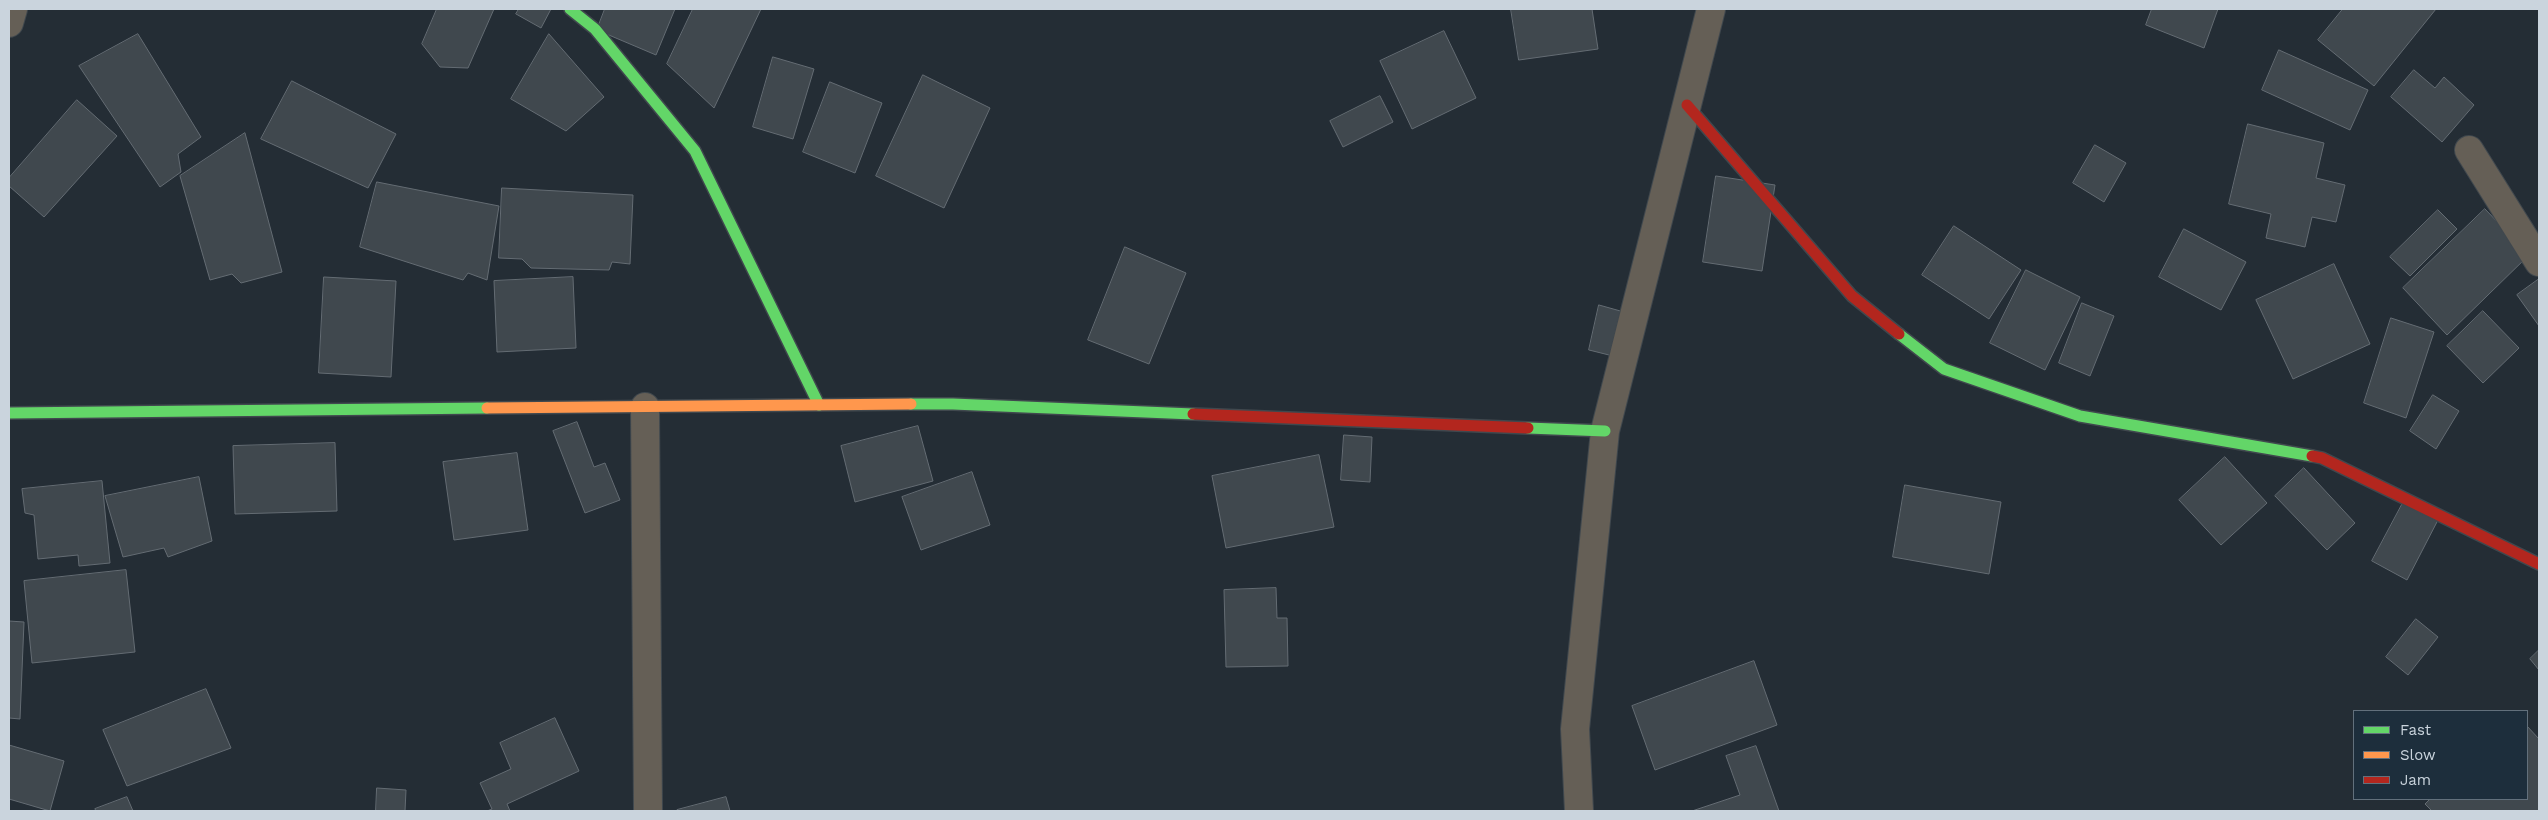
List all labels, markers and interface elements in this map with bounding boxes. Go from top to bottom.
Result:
legend [2353,710,2528,800]
text: Fast [2400,721,2431,739]
text: Slow [2400,746,2436,764]
text: Jam [2400,771,2431,789]

